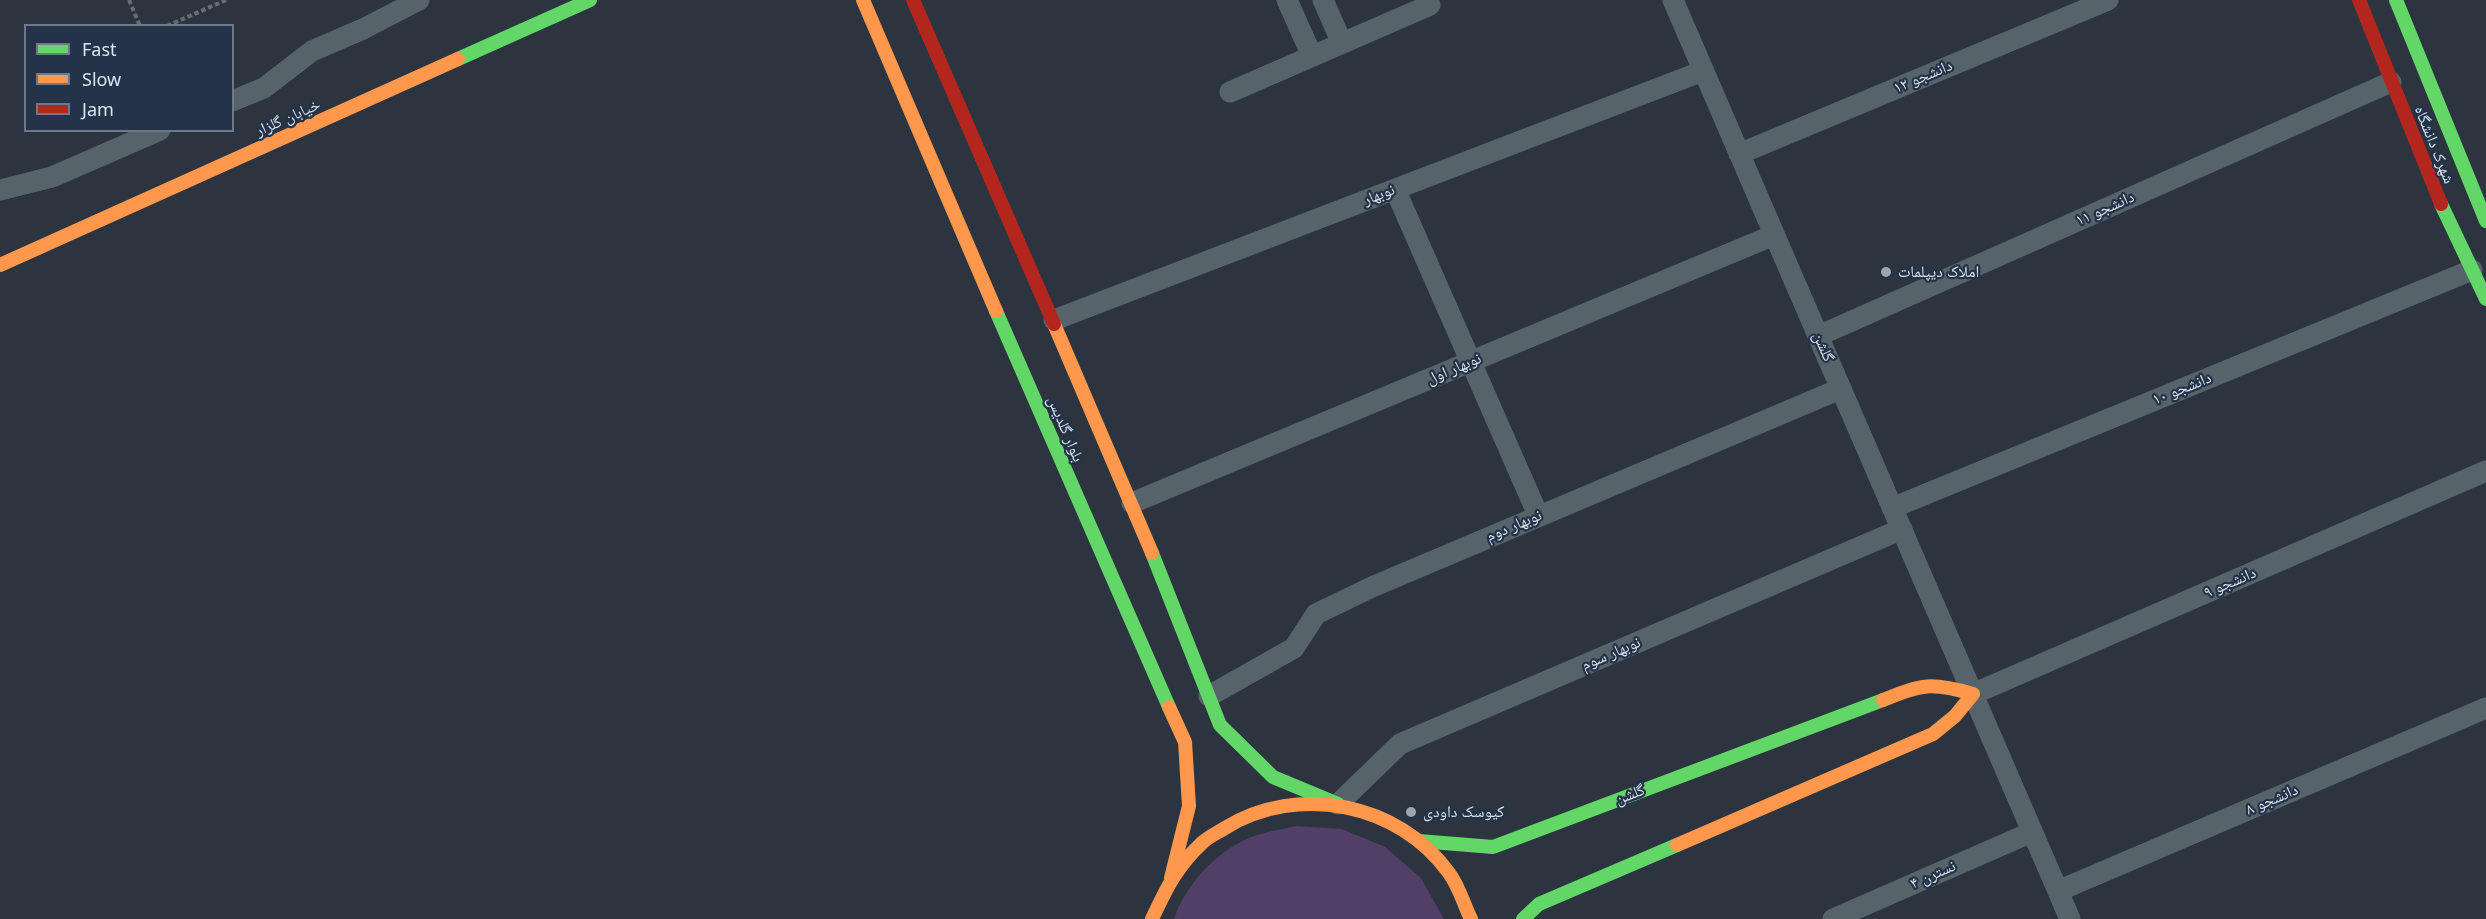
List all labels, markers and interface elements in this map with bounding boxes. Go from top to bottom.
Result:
legend [24,24,234,132]
text: Fast [82,37,117,61]
street label: دانشجو ۱۲ [1891,56,1955,98]
text: Slow [82,67,121,91]
street label: خیابان گلزار [253,95,323,141]
text: Jam [82,97,114,121]
street label: شهرک دانشگاه [2410,103,2458,187]
street label: نوبهار [1360,180,1398,210]
street label: دانشجو ۱۱ [2073,188,2137,230]
place label: املاک دیپلمات [1898,262,1979,282]
marker: املاک دیپلمات [1879,265,1893,279]
street label: گلشن [1808,329,1838,365]
street label: نوبهار اول [1424,349,1484,389]
street label: دانشجو ۱۰ [2150,368,2214,410]
street label: بلوار گلدیس [1043,393,1087,465]
street label: نوبهار دوم [1483,506,1545,546]
street label: دانشجو ۹ [2201,563,2259,603]
street label: نوبهار سوم [1578,633,1644,675]
street label: دانشجو ۸ [2243,780,2301,820]
street label: گلشن [1612,781,1648,809]
place label: کیوسک داودی [1423,802,1504,822]
marker: کیوسک داودی [1404,805,1418,819]
street label: نسترن ۴ [1907,856,1959,894]

